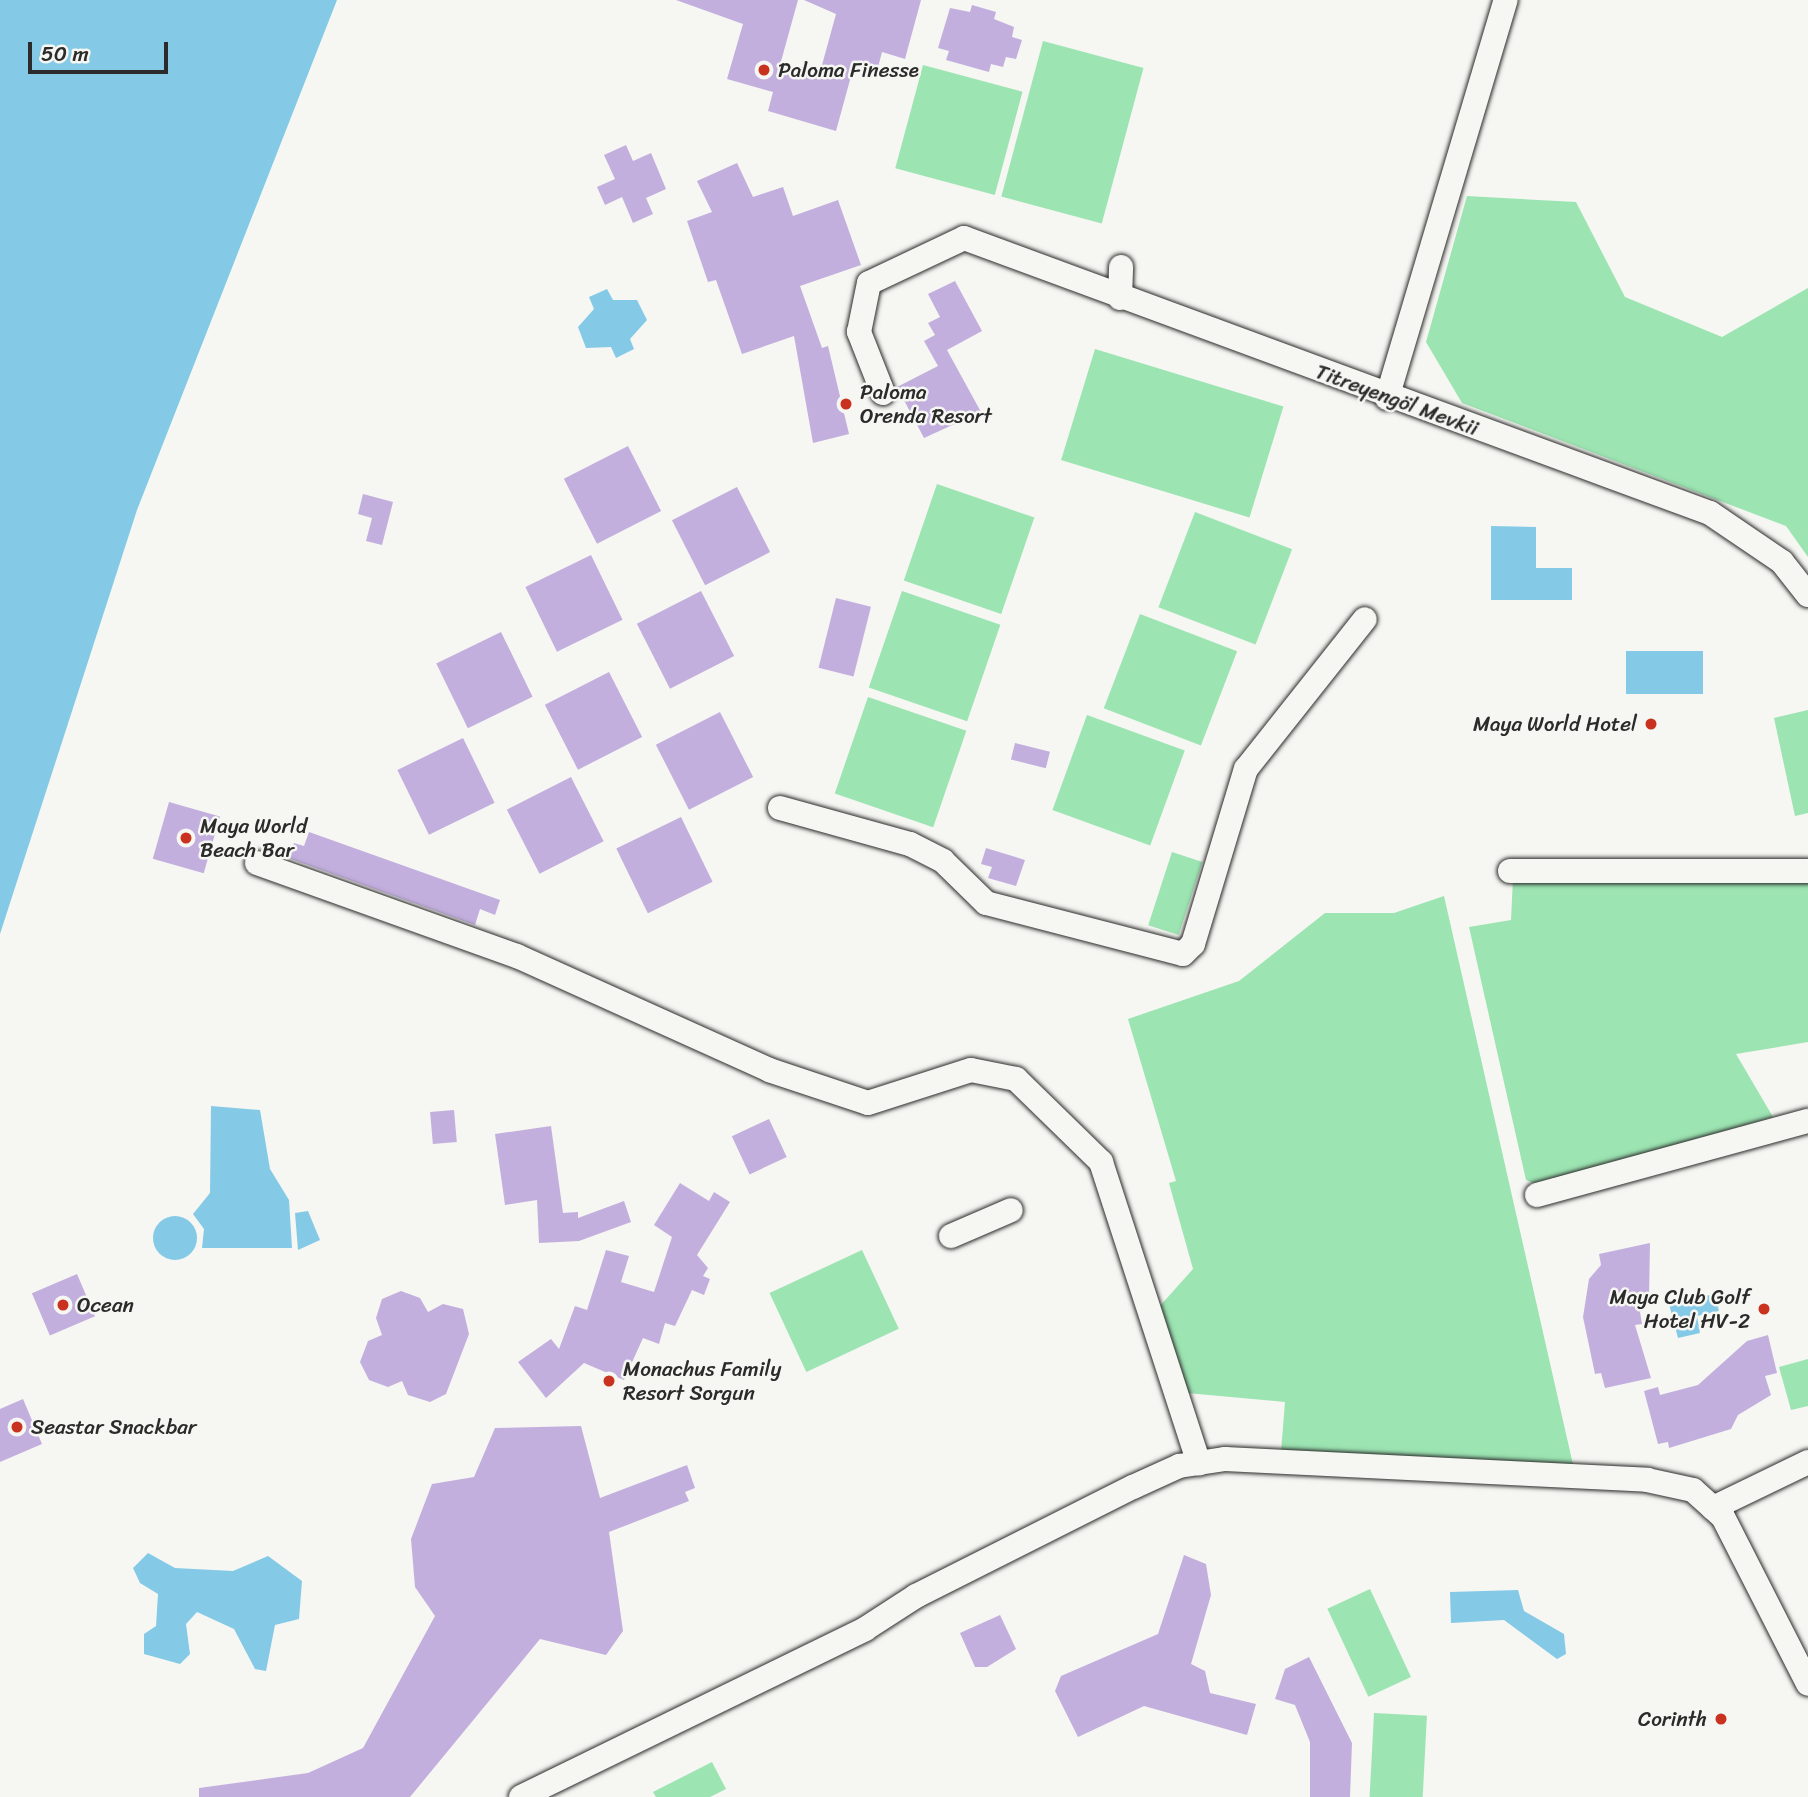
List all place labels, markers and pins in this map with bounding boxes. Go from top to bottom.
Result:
place label: Paloma Finesse [778,57,918,83]
marker: Paloma Finesse [756,62,772,78]
place label: Paloma Orenda Resort [860,379,992,429]
marker: Paloma Orenda Resort [838,396,854,412]
place label: Maya World Hotel [1473,711,1637,737]
marker: Maya World Hotel [1643,716,1659,732]
place label: Maya World Beach Bar [200,813,307,863]
marker: Maya World Beach Bar [178,830,194,846]
place label: Maya Club Golf Hotel HV-2 [1610,1284,1750,1334]
place label: Ocean [77,1292,134,1318]
marker: Ocean [55,1297,71,1313]
marker: Maya Club Golf Hotel HV-2 [1756,1301,1772,1317]
place label: Monachus Family Resort Sorgun [623,1356,781,1406]
marker: Monachus Family Resort Sorgun [601,1373,617,1389]
place label: Seastar Snackbar [31,1414,196,1440]
marker: Seastar Snackbar [9,1419,25,1435]
place label: Corinth [1638,1706,1707,1732]
marker: Corinth [1713,1711,1729,1727]

